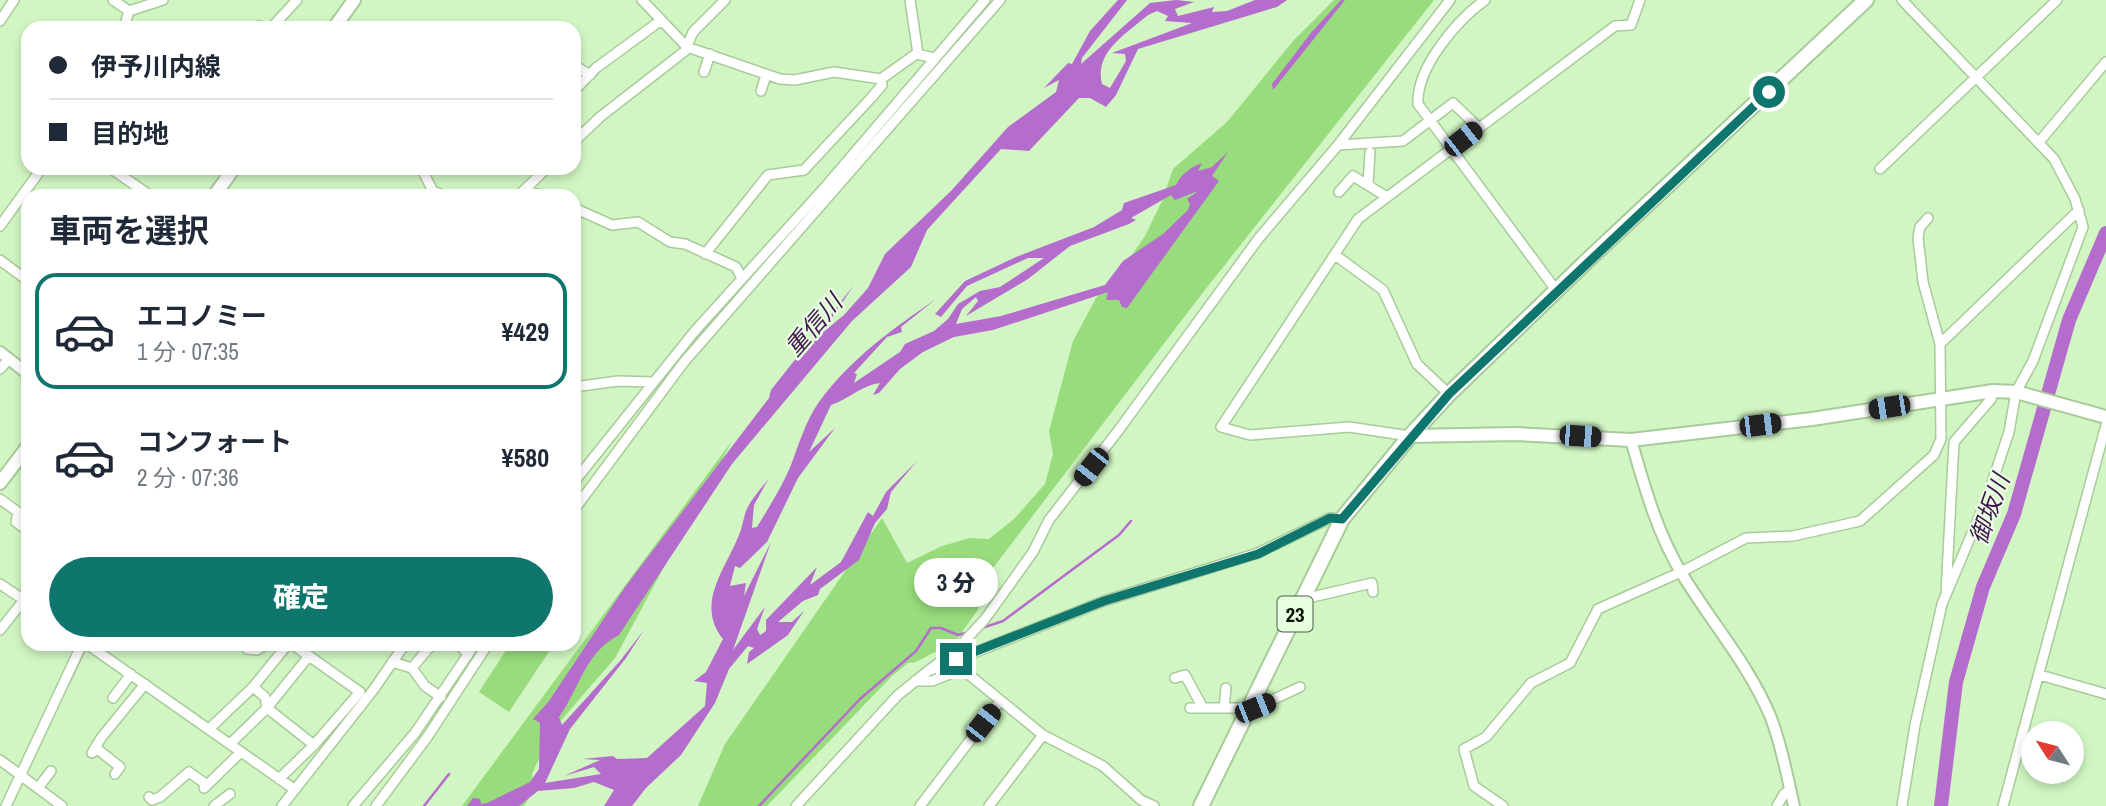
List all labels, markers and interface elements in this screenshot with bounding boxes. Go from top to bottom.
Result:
text: 伊予川内線 [91,49,221,84]
route start [1753,76,1785,108]
text: 目的地 [91,116,169,151]
car [1440,118,1487,160]
text: 車両を選択 [49,209,209,252]
water label: 重信川 [777,285,851,363]
text: エコノミー [137,298,267,333]
icon: car [53,300,116,363]
text: ¥429 [502,314,549,349]
text: 1 分 · 07:35 [137,336,239,367]
car [1867,393,1912,421]
car [1738,412,1783,438]
text: コンフォート [137,424,292,459]
car [1559,424,1602,448]
icon: car [53,426,116,489]
text: ¥580 [502,440,549,475]
car [1070,444,1113,490]
text: 2 分 · 07:36 [137,462,239,493]
water label: 御坂川 [1962,467,2017,548]
button: 確定 [49,557,553,637]
callout: 3 分 [914,558,998,606]
text: 3 分 [937,567,975,598]
road number: 23 [1278,596,1312,632]
route end [940,643,972,675]
car [1232,690,1279,726]
car [962,700,1005,746]
north arrow [2021,721,2084,784]
map controls [2021,721,2084,784]

